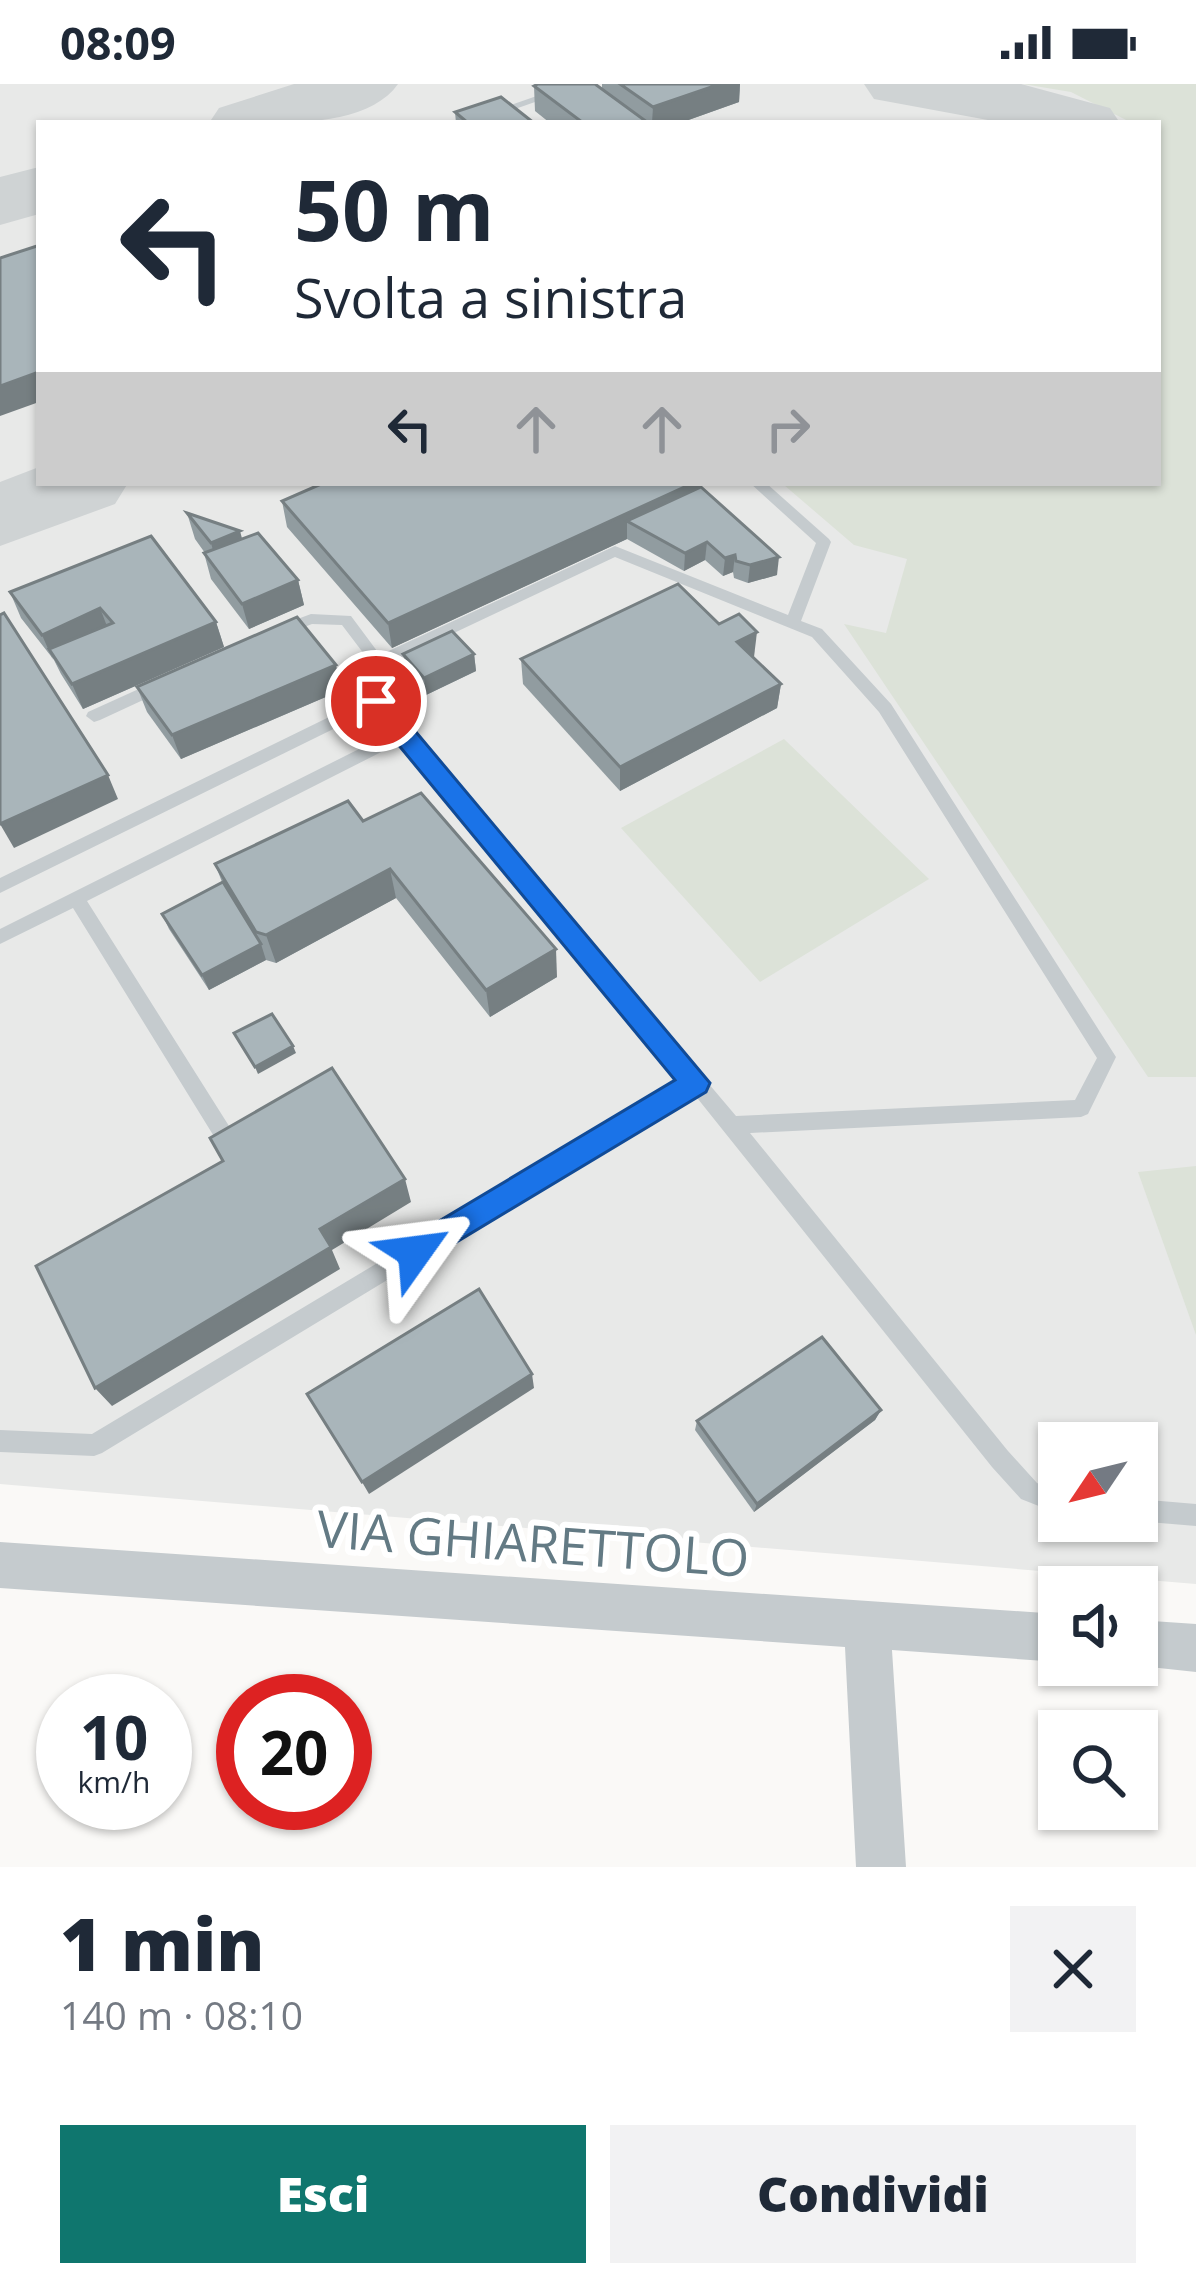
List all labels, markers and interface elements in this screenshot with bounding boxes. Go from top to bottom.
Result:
text: 08:09 [60,12,176,73]
text: 50 m [294,151,494,266]
icon: left [96,168,252,324]
text: Svolta a sinistra [294,260,687,334]
icon: left [377,396,443,462]
icon: ahead [503,396,569,462]
icon: ahead [629,396,695,462]
icon: right [755,396,821,462]
pin [325,650,427,752]
icon: arrive [343,668,409,734]
position arrow [352,1189,478,1315]
north arrow [1038,1422,1158,1542]
map controls [1038,1422,1158,1830]
street label: VIA GHIARETTOLO [315,1492,752,1592]
button: sound [1038,1566,1158,1686]
speed limit sign: 20 [216,1674,372,1830]
text: 10 [80,1696,148,1778]
button: search [1038,1710,1158,1830]
text: km/h [78,1761,150,1802]
text: 1 min [60,1894,265,1992]
button: close [1010,1906,1136,2032]
text: 140 m · 08:10 [60,1988,303,2041]
button: Esci [60,2125,586,2263]
button: Condividi [610,2125,1136,2263]

